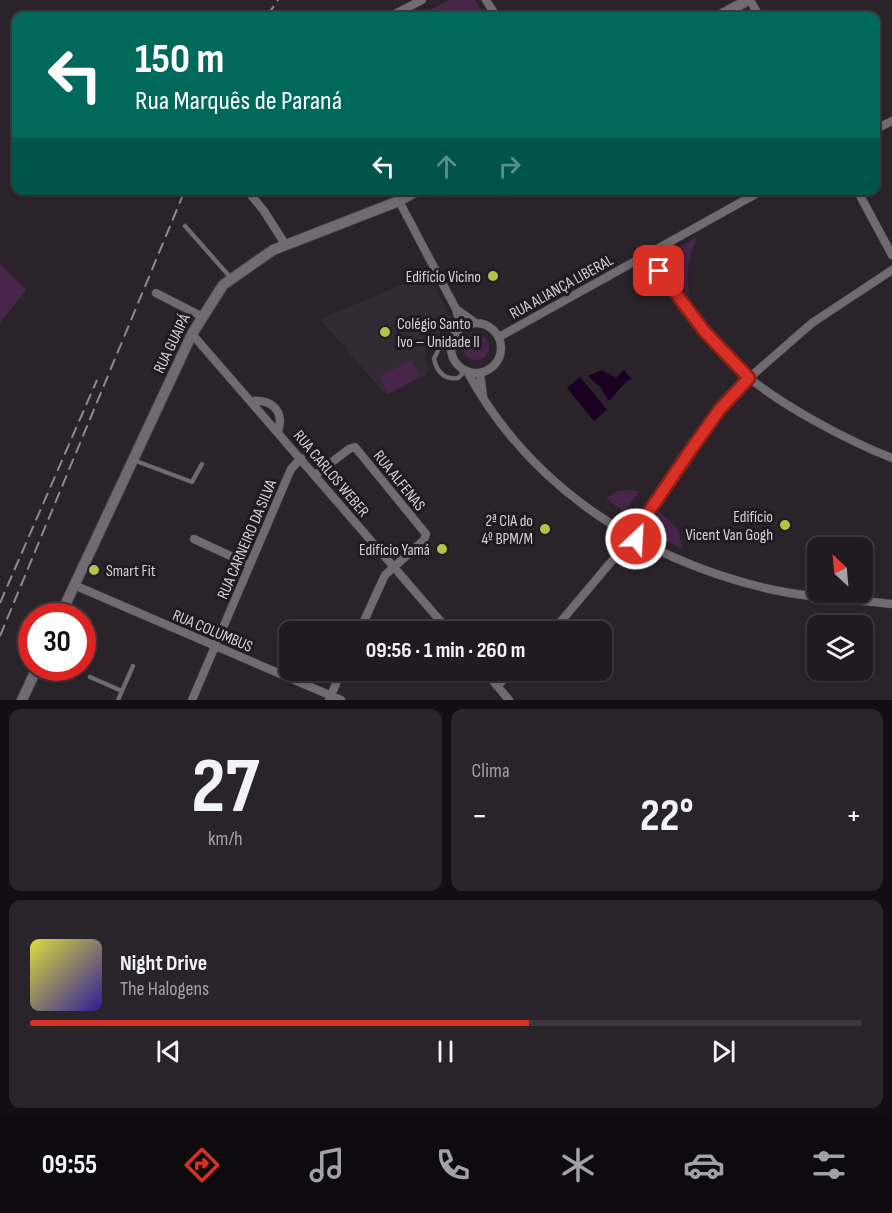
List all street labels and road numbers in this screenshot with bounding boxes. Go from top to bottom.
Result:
street label: RUA ALIANÇA LIBERAL [507,251,617,324]
street label: RUA GUAIPÁ [150,311,195,376]
street label: RUA CARLOS WEBER [289,427,373,521]
street label: RUA ALFENAS [369,447,429,515]
street label: RUA CARNEIRO DA SILVA [214,477,281,602]
street label: RUA COLUMBUS [170,606,255,657]

